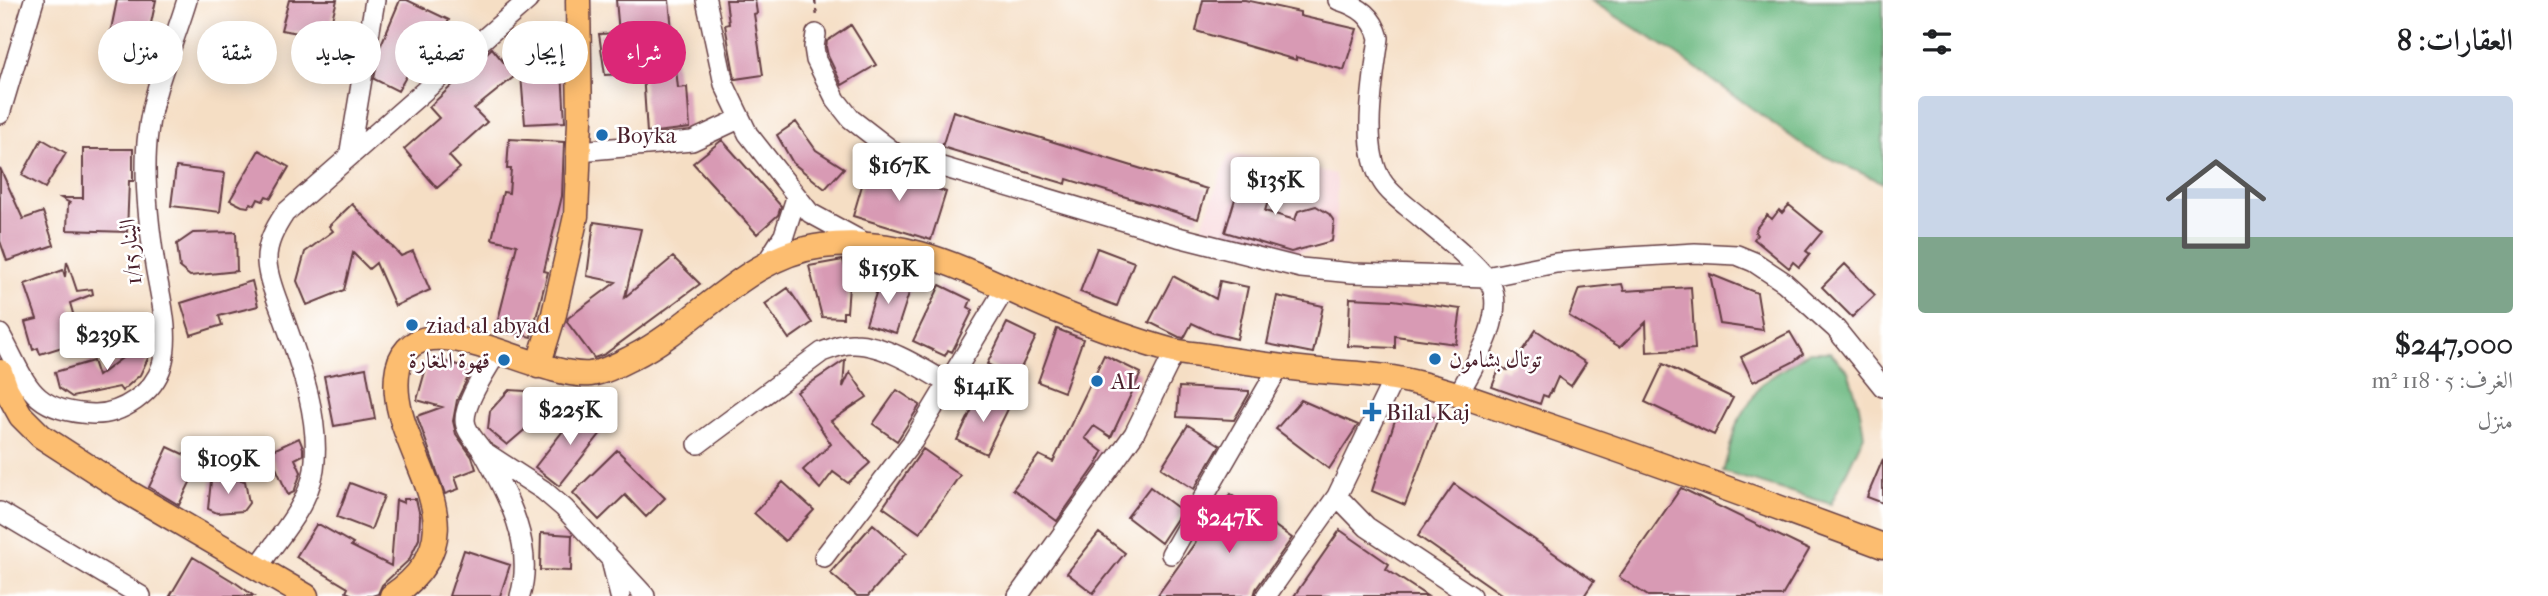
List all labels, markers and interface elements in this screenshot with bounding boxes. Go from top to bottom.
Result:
chip: منزل [98,21,183,84]
chip: شقة [197,21,277,84]
chip: جديد [291,21,381,84]
chip: تصفية [395,21,488,84]
chip: إيجار [502,21,588,84]
chip: شراء [602,21,686,84]
icon: filters [1918,23,1956,61]
text: العقارات: 8 [2397,23,2513,58]
place label: Boyka [616,122,677,149]
marker: Boyka [594,127,610,143]
icon: home [2153,141,2279,267]
pin: $167K [850,144,948,203]
text: $167K [869,152,929,179]
pin: $135K [1226,158,1324,217]
text: $135K [1247,166,1303,193]
street label: الينار1/15 [114,217,147,286]
pin: $159K [839,246,937,306]
text: $159K [858,255,918,282]
pin: $239K [58,312,156,372]
place label: ziad al abyad [426,312,551,339]
marker: ziad al abyad [404,317,420,333]
text: $239K [76,321,138,348]
text: $247,000 [2394,327,2513,362]
place label: توتال بشامون [1449,346,1542,374]
place label: قهوة المغارة [408,347,490,375]
marker: توتال بشامون [1427,351,1443,367]
marker: قهوة المغارة [496,352,512,368]
pin: $141K [934,364,1032,424]
text: الغرف: 5 · 118 m² [2372,367,2513,394]
place label: AL [1110,368,1140,395]
text: $141K [953,373,1013,400]
marker: AL [1089,373,1105,389]
pin: $225K [521,388,619,447]
text: $225K [539,396,601,423]
place label: Bilal Kaj [1386,399,1470,426]
marker: Bilal Kaj [1364,404,1380,420]
text: منزل [2478,408,2513,435]
pin: $109K [179,436,277,496]
text: $109K [197,445,259,472]
pin: $247K [1180,496,1278,555]
text: $247K [1196,504,1262,531]

